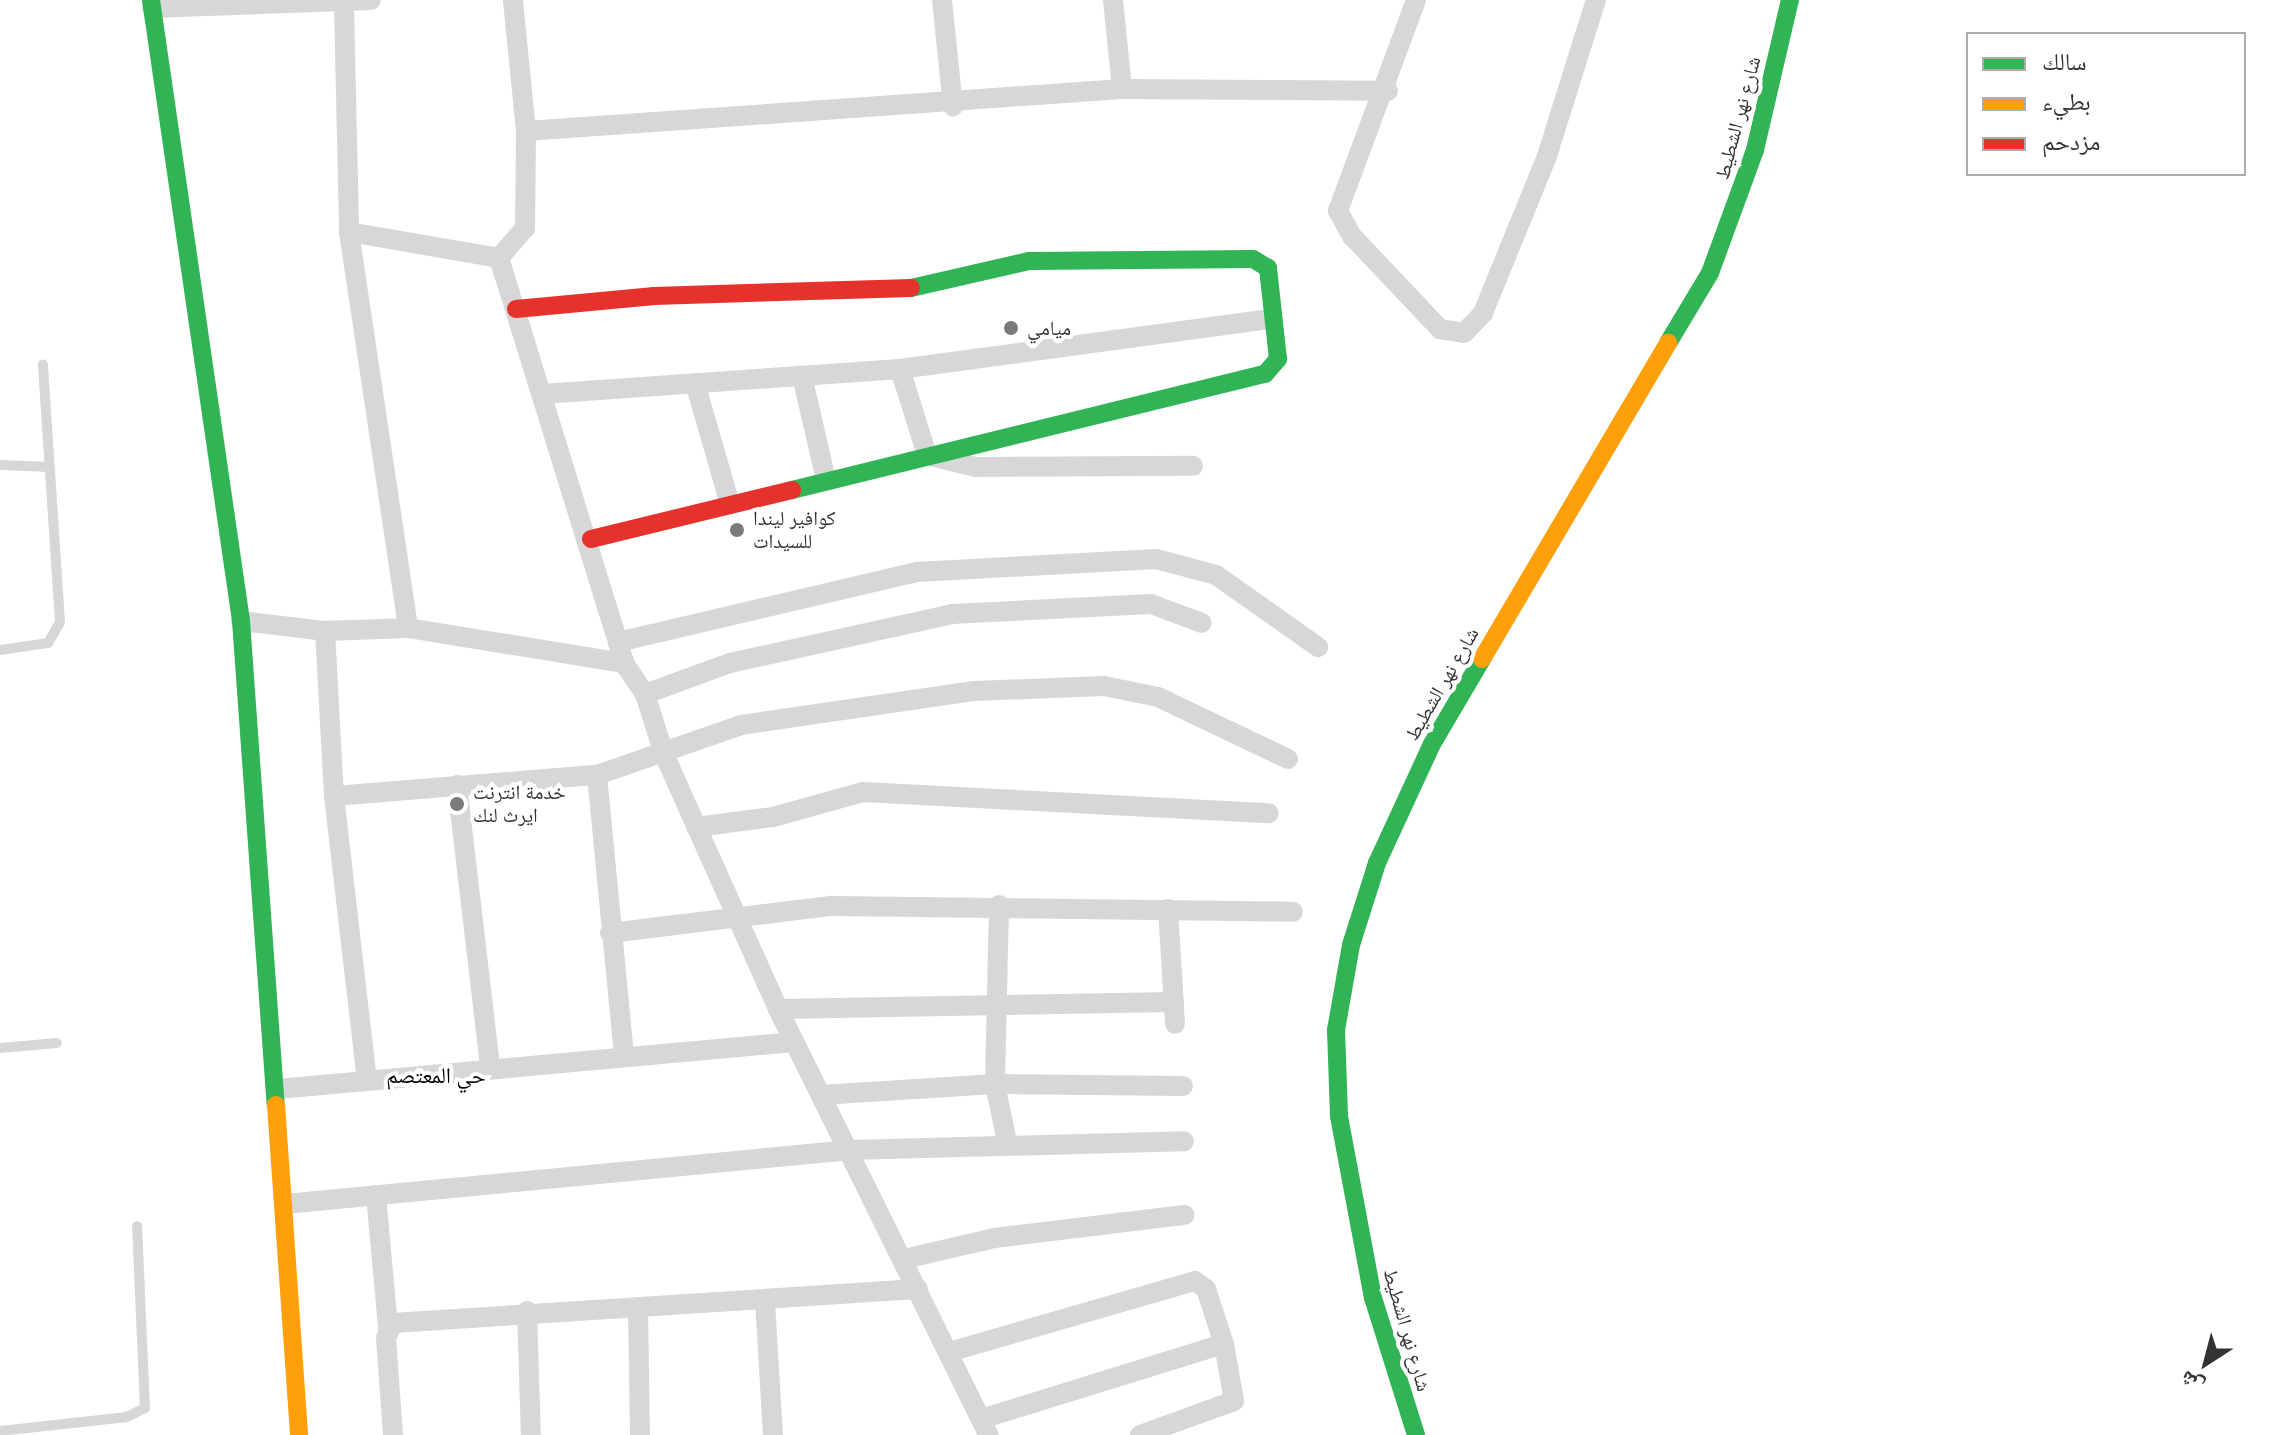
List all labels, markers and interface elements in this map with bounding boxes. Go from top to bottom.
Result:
legend [1966,32,2246,176]
text: سالك [2042,47,2087,76]
street label: شارع نهر الشطيط [1710,54,1766,182]
text: بطيء [2042,87,2091,116]
text: مزدحم [2042,127,2101,156]
place label: ميامي [1027,316,1071,340]
marker: ميامي [1002,319,1020,337]
place label: كوافير ليندا للسيدات [753,506,836,553]
marker: كوافير ليندا للسيدات [728,521,746,539]
street label: شارع نهر الشطيط [1400,623,1484,745]
place label: خدمة انترنت ايرث لنك [473,780,566,827]
marker: خدمة انترنت ايرث لنك [448,795,466,813]
district label: حي المعتصم [386,1063,486,1089]
street label: شارع نهر الشطيط [1378,1266,1436,1394]
north arrow [2166,1323,2246,1403]
text: ش [2174,1365,2209,1401]

